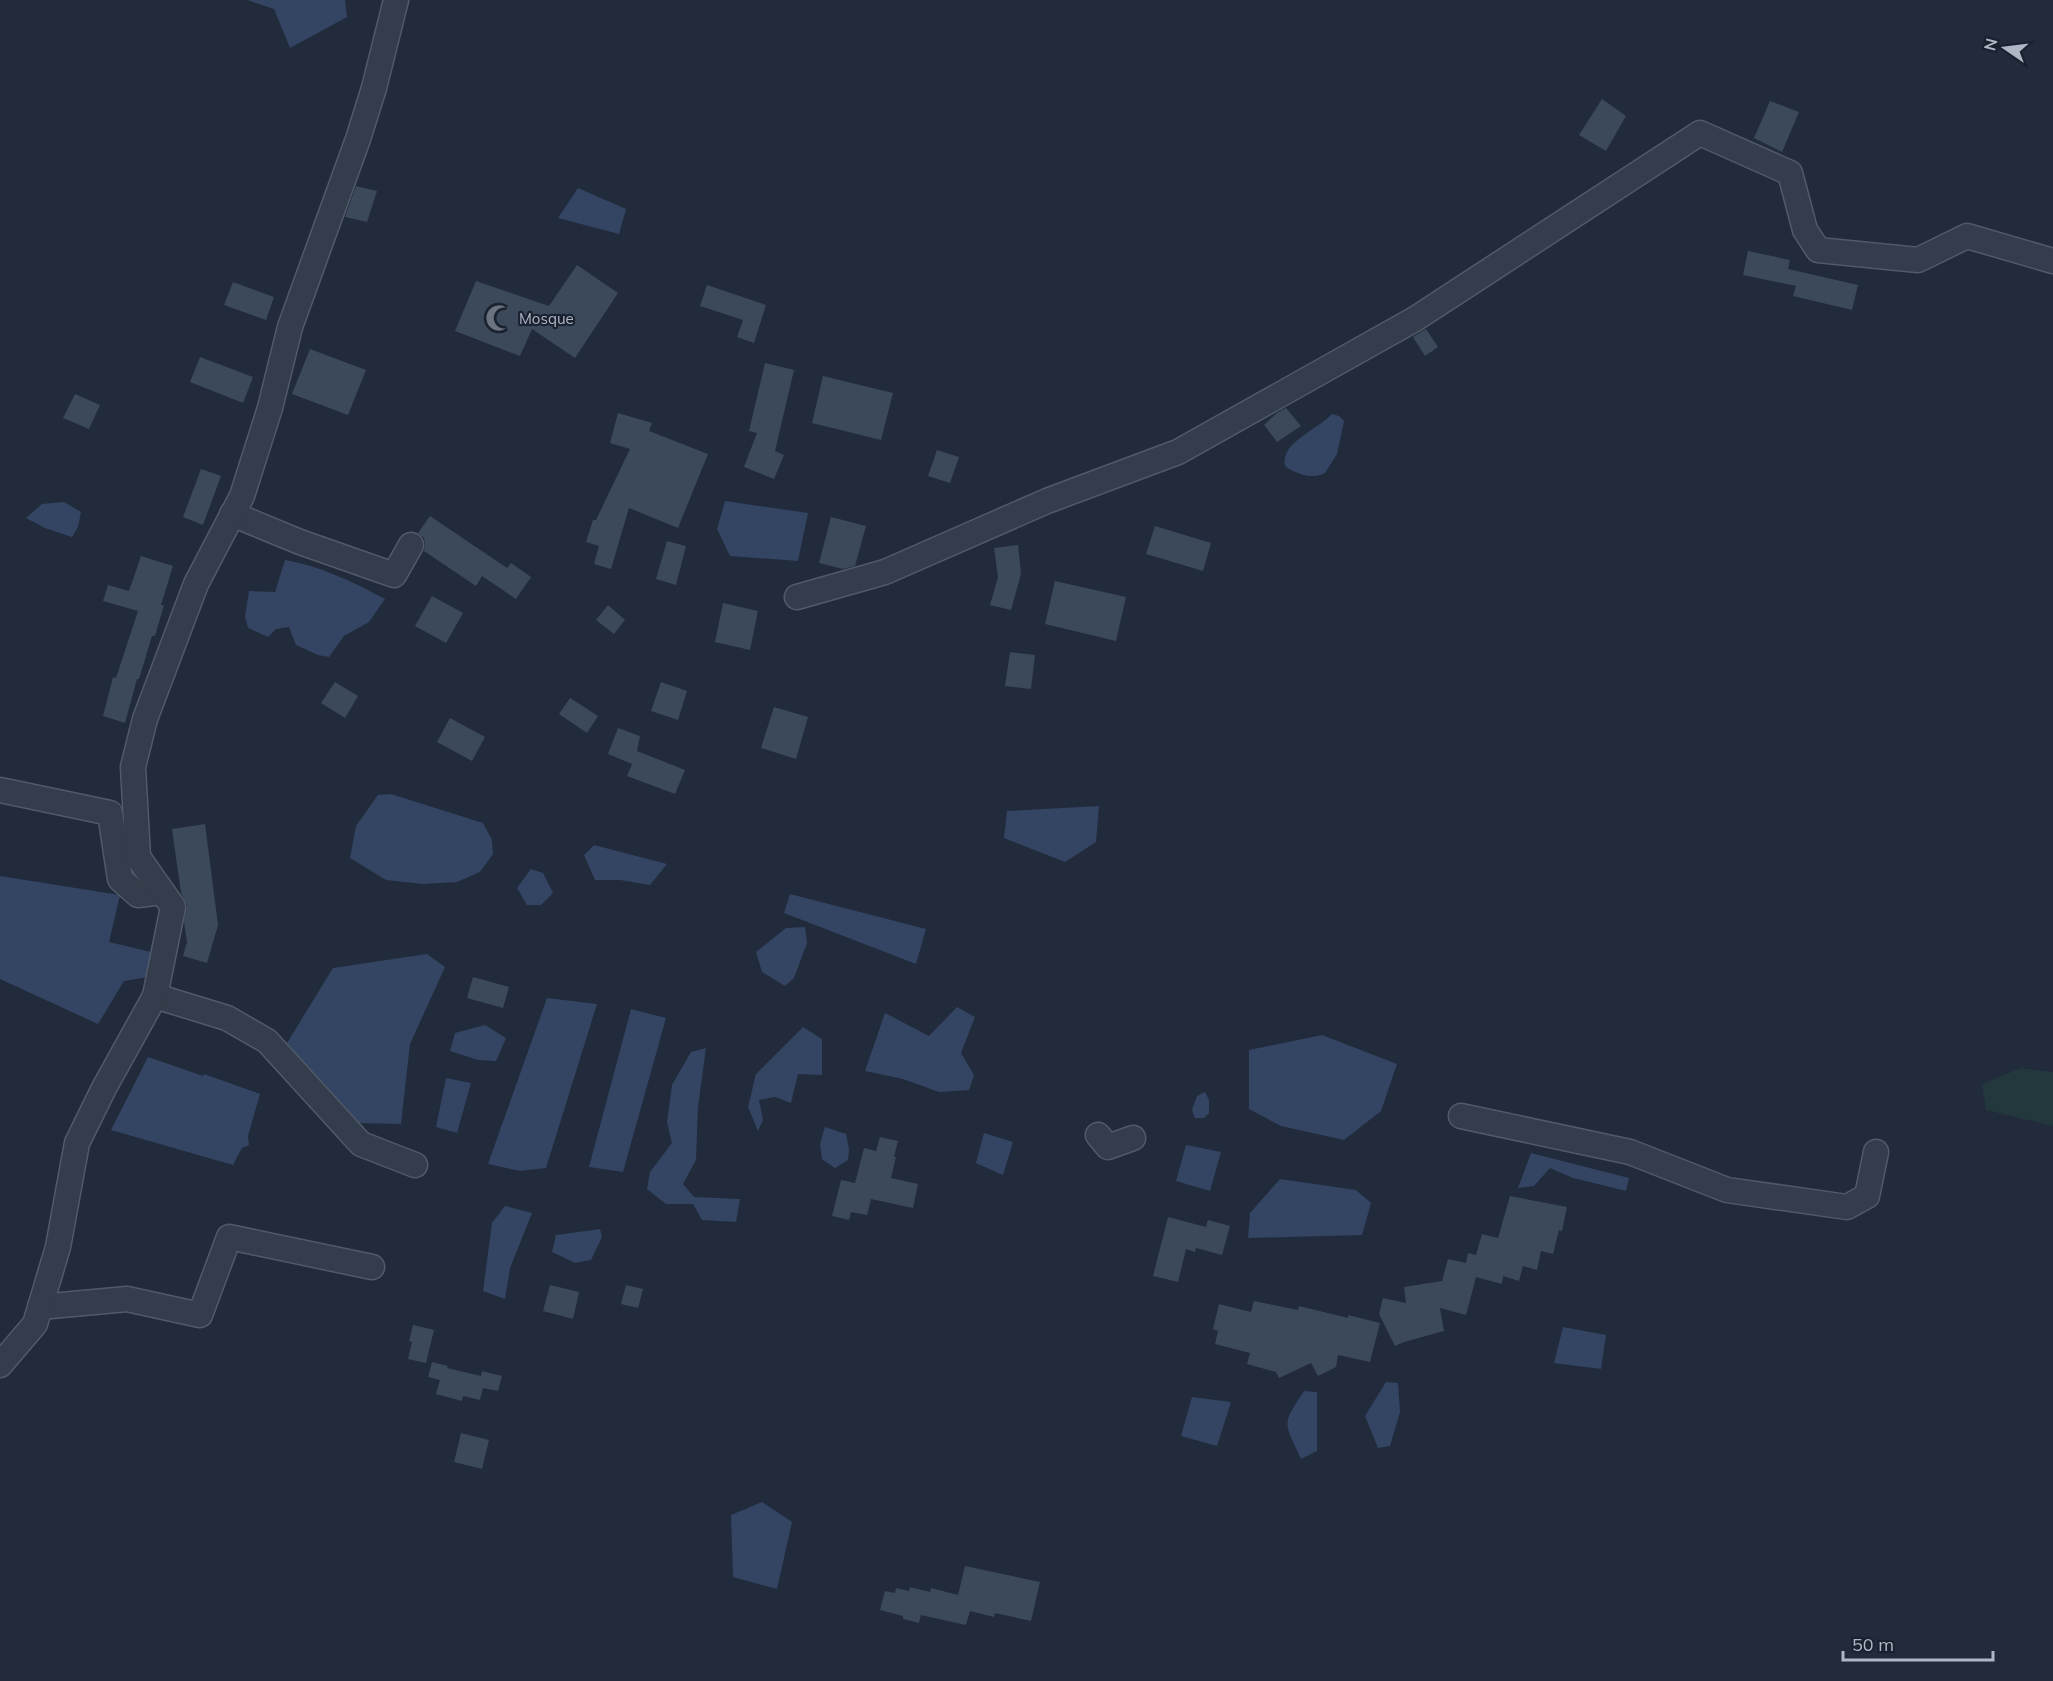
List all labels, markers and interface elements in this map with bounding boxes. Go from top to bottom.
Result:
north arrow [1975,18,2035,78]
text: N [1979,36,2002,53]
mosque icon: Mosque [484,303,514,333]
place label: Mosque [519,309,574,328]
scale bar [1843,1624,1993,1662]
text: 50 m [1852,1633,1894,1656]

